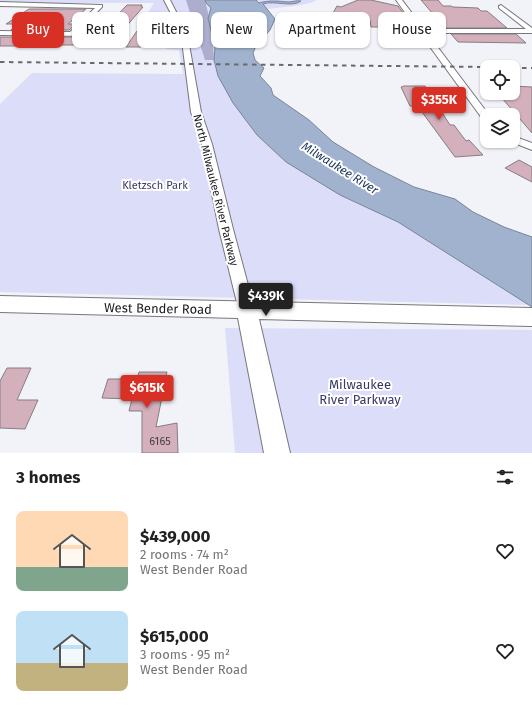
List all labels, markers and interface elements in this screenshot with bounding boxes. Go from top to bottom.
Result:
chip: Buy [12,12,64,48]
chip: Rent [72,12,129,48]
chip: Filters [137,12,203,48]
chip: New [211,12,267,48]
chip: Apartment [275,12,370,48]
chip: House [378,12,446,48]
map controls [480,60,520,148]
button: locate [480,60,520,100]
pin: $355K [411,87,467,121]
text: $355K [421,92,457,107]
button: layers [480,108,520,148]
street label: North Milwaukee River Parkway [190,113,241,268]
water label: Milwaukee River [299,139,381,197]
park label: Kletzsch Park [122,179,188,192]
pin: $439K [238,283,294,317]
text: $439K [248,288,284,303]
street label: West Bender Road [104,300,212,317]
pin: $615K [119,375,175,409]
park label: Milwaukee River Parkway [319,377,401,407]
text: $615K [130,380,164,395]
house number: 6165 [149,435,171,448]
icon: filters [494,466,516,488]
text: 3 homes [16,467,81,488]
text: $439,000 [140,526,211,547]
icon: home [48,527,96,575]
icon: heart [494,540,516,562]
text: 2 rooms · 74 m² [140,547,229,562]
text: West Bender Road [140,562,248,577]
text: $615,000 [140,626,209,647]
icon: home [48,627,96,675]
icon: heart [494,640,516,662]
text: 3 rooms · 95 m² [140,647,230,662]
text: West Bender Road [140,662,248,677]

